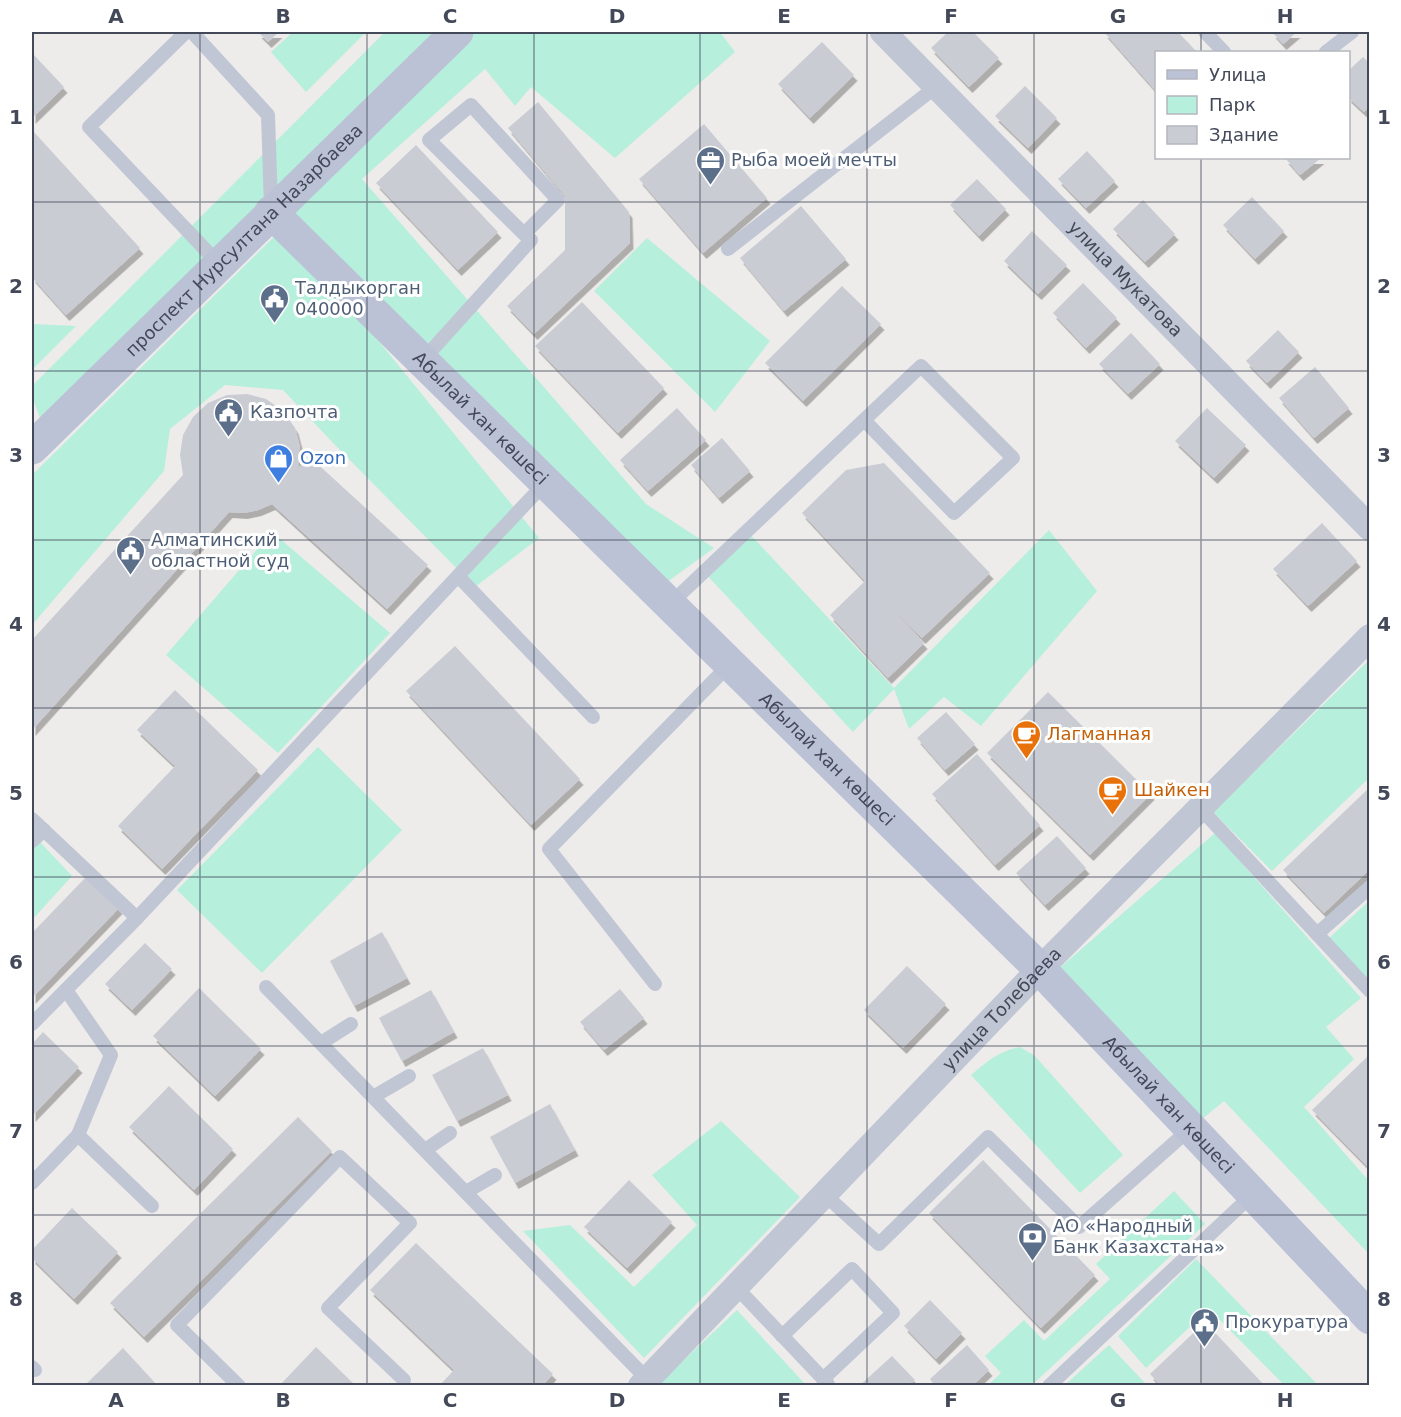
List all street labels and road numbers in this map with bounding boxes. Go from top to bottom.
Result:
street label: проспект Нурсултана Назарбаева [121,119,367,361]
street label: улица Мукатова [1064,216,1187,341]
street label: Абылай хан көшесі [409,347,553,489]
street label: Абылай хан көшесі [755,688,899,830]
street label: улица Толебаева [938,943,1065,1074]
street label: Абылай хан көшесі [1099,1031,1239,1178]

